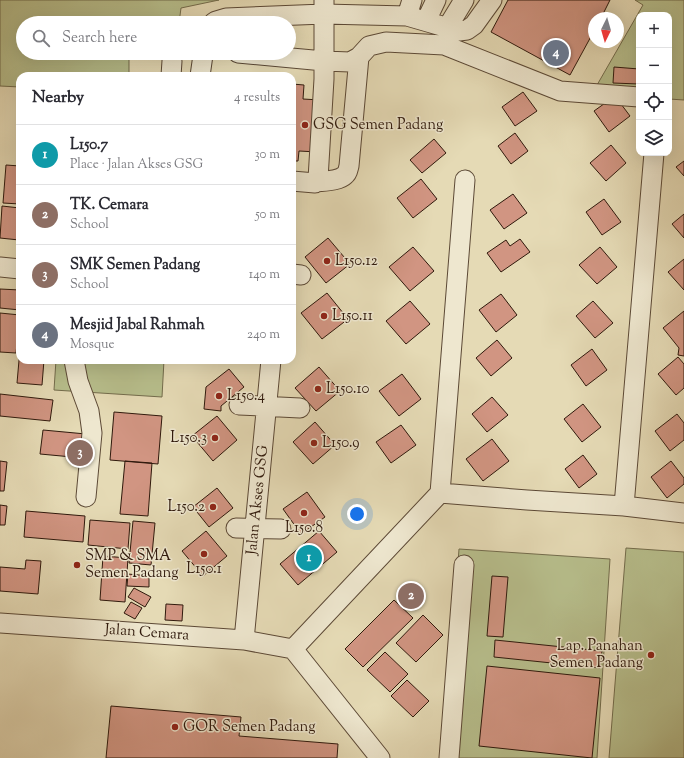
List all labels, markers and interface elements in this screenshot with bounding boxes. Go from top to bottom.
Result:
north arrow [588,12,624,48]
map controls [636,12,672,156]
button: + [636,12,672,48]
search box [16,16,296,60]
icon: search [30,27,52,49]
text: Search here [62,28,137,49]
pin: 4 [543,38,569,68]
button: − [636,48,672,84]
button: locate [636,84,672,120]
text: Nearby [32,86,84,110]
text: 4 results [234,89,280,107]
place label: GSG Semen Padang [313,115,443,136]
marker: GSG Semen Padang [300,120,310,130]
button: layers [636,120,672,156]
text: L150.7 [70,135,108,156]
text: 1 [43,146,47,164]
text: 30 m [254,146,280,164]
text: Place · Jalan Akses GSG [70,156,203,174]
text: TK. Cemara [70,195,149,216]
text: 2 [42,206,48,224]
text: 50 m [255,206,280,224]
text: School [70,216,109,234]
place label: L150.12 [335,251,378,272]
text: SMK Semen Padang [70,255,200,276]
marker: L150.12 [322,256,332,266]
text: 3 [42,266,48,284]
text: 140 m [249,266,280,284]
text: School [70,276,109,294]
place label: L150.11 [332,306,373,327]
marker: L150.11 [319,311,329,321]
text: Mesjid Jabal Rahmah [70,315,205,336]
text: 4 [42,326,48,344]
text: 240 m [247,326,280,344]
text: Mosque [70,336,115,354]
place label: L150.10 [326,379,370,400]
marker: L150.10 [313,384,323,394]
place label: L150.4 [227,386,266,407]
marker: L150.4 [214,391,224,401]
place label: L150.3 [170,428,207,449]
marker: L150.3 [210,433,220,443]
place label: L150.9 [322,433,360,454]
pin: 3 [67,438,93,468]
marker: L150.9 [309,438,319,448]
street label: Jalan Akses GSG [242,444,274,557]
place label: L150.2 [167,497,205,518]
marker: L150.2 [208,502,218,512]
your location [347,504,367,524]
marker: L150.8 [299,508,309,518]
place label: L150.8 [285,518,323,539]
pin: 1 [296,543,322,573]
place label: SMP & SMA Semen Padang [85,546,179,584]
marker: L150.1 [199,549,209,559]
place label: L150.1 [186,559,222,580]
marker: SMP & SMA Semen Padang [72,560,82,570]
pin: 2 [398,581,424,611]
street label: Jalan Cemara [103,619,190,646]
place label: Lap. Panahan Semen Padang [549,636,643,674]
marker: Lap. Panahan Semen Padang [646,650,656,660]
place label: GOR Semen Padang [183,717,316,738]
marker: GOR Semen Padang [170,722,180,732]

